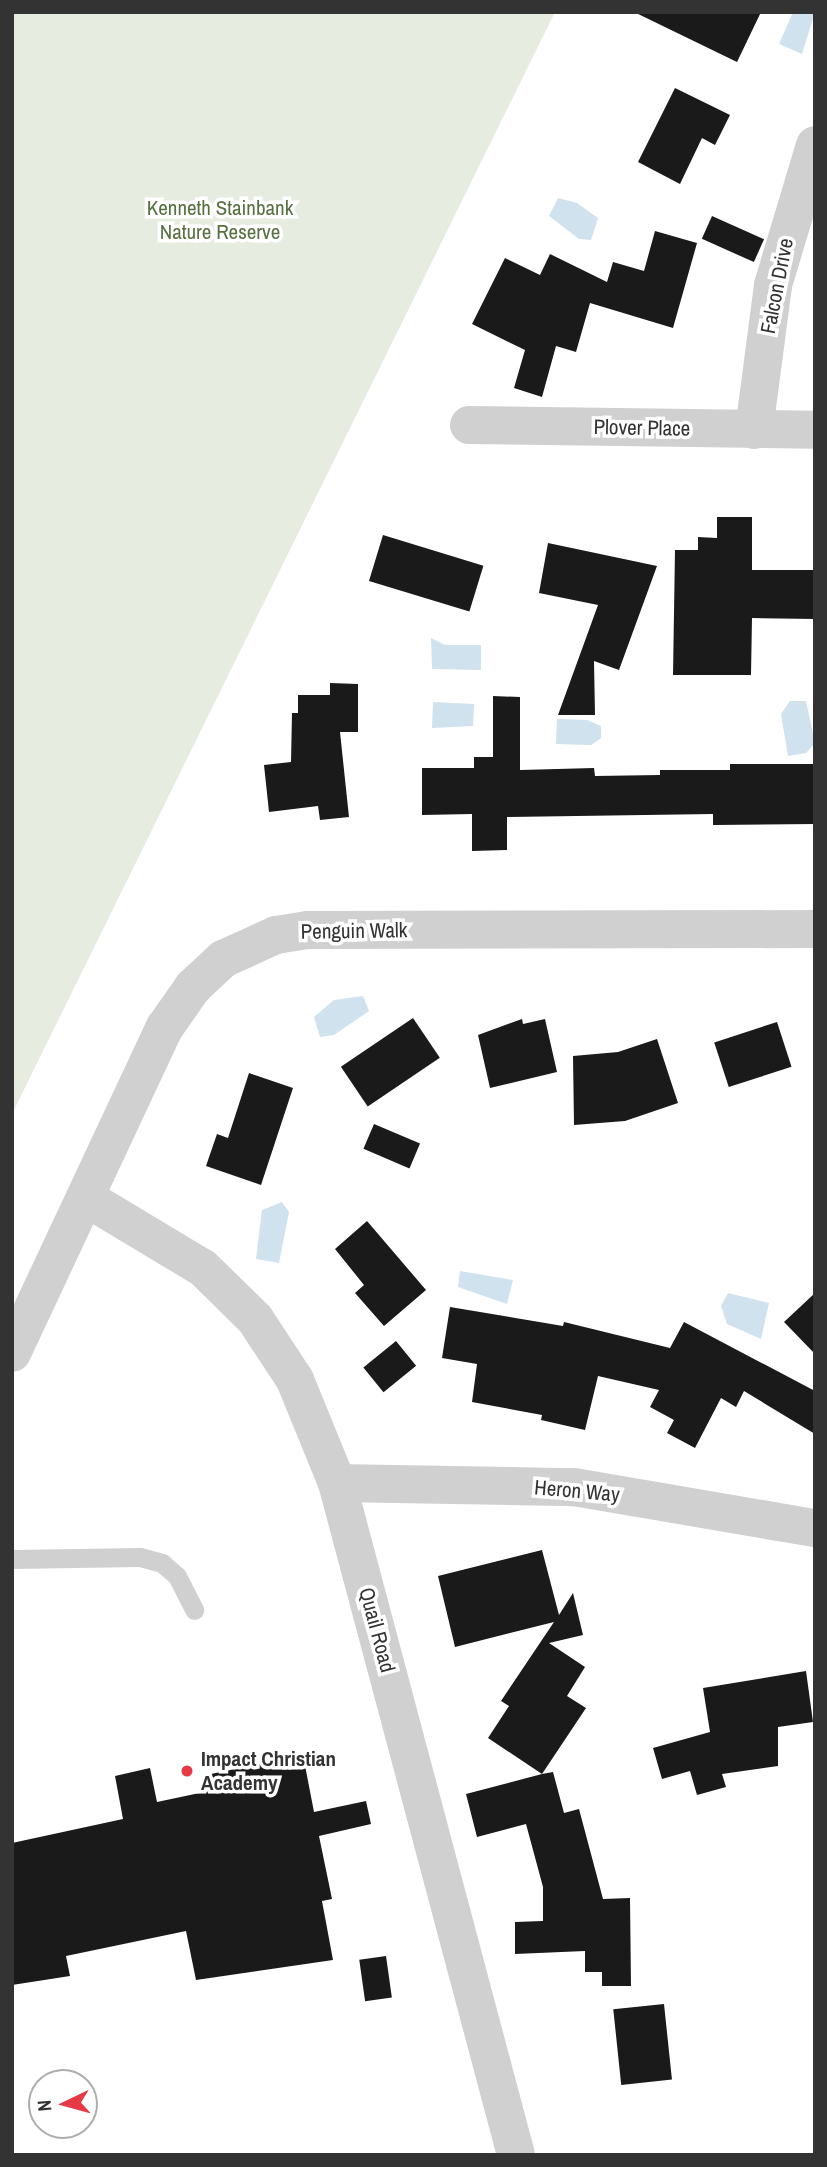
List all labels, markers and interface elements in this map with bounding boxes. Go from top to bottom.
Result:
park label: Kenneth Stainbank Nature Reserve [147,195,293,245]
street label: Falcon Drive [755,236,799,336]
street label: Plover Place [593,415,691,441]
street label: Penguin Walk [301,917,407,945]
street label: Heron Way [533,1475,621,1507]
street label: Quail Road [354,1585,400,1675]
place label: Impact Christian Academy [201,1746,336,1796]
marker: Impact Christian Academy [179,1763,195,1779]
north arrow [28,2069,98,2139]
text: N [31,2099,58,2112]

